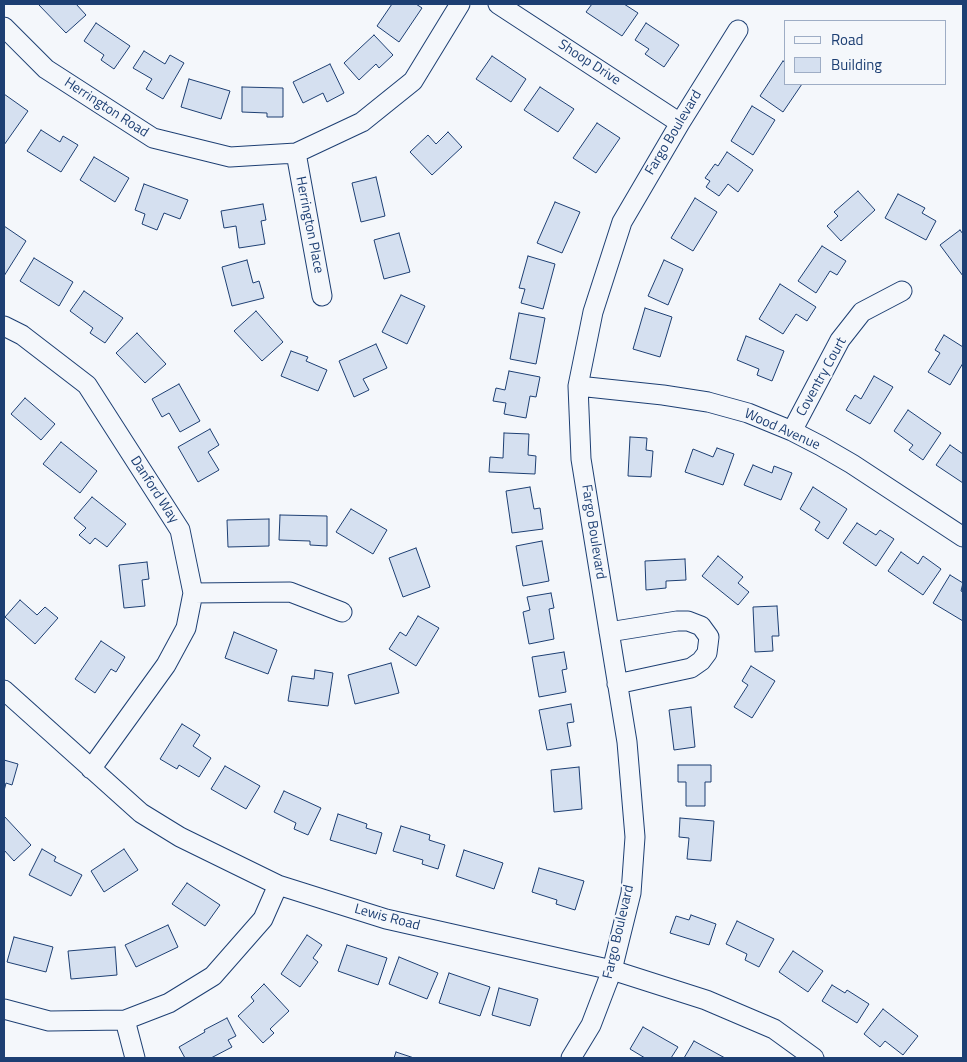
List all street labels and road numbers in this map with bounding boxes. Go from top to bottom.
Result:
street label: Shoop Drive [555,37,623,89]
street label: Herrington Road [61,75,151,141]
street label: Fargo Boulevard [642,88,706,178]
street label: Herrington Place [291,175,327,275]
street label: Coventry Court [793,335,851,419]
street label: Wood Avenue [741,406,823,454]
street label: Danford Way [126,453,182,527]
street label: Fargo Boulevard [577,483,609,581]
street label: Fargo Boulevard [600,883,638,981]
street label: Lewis Road [352,901,422,935]

